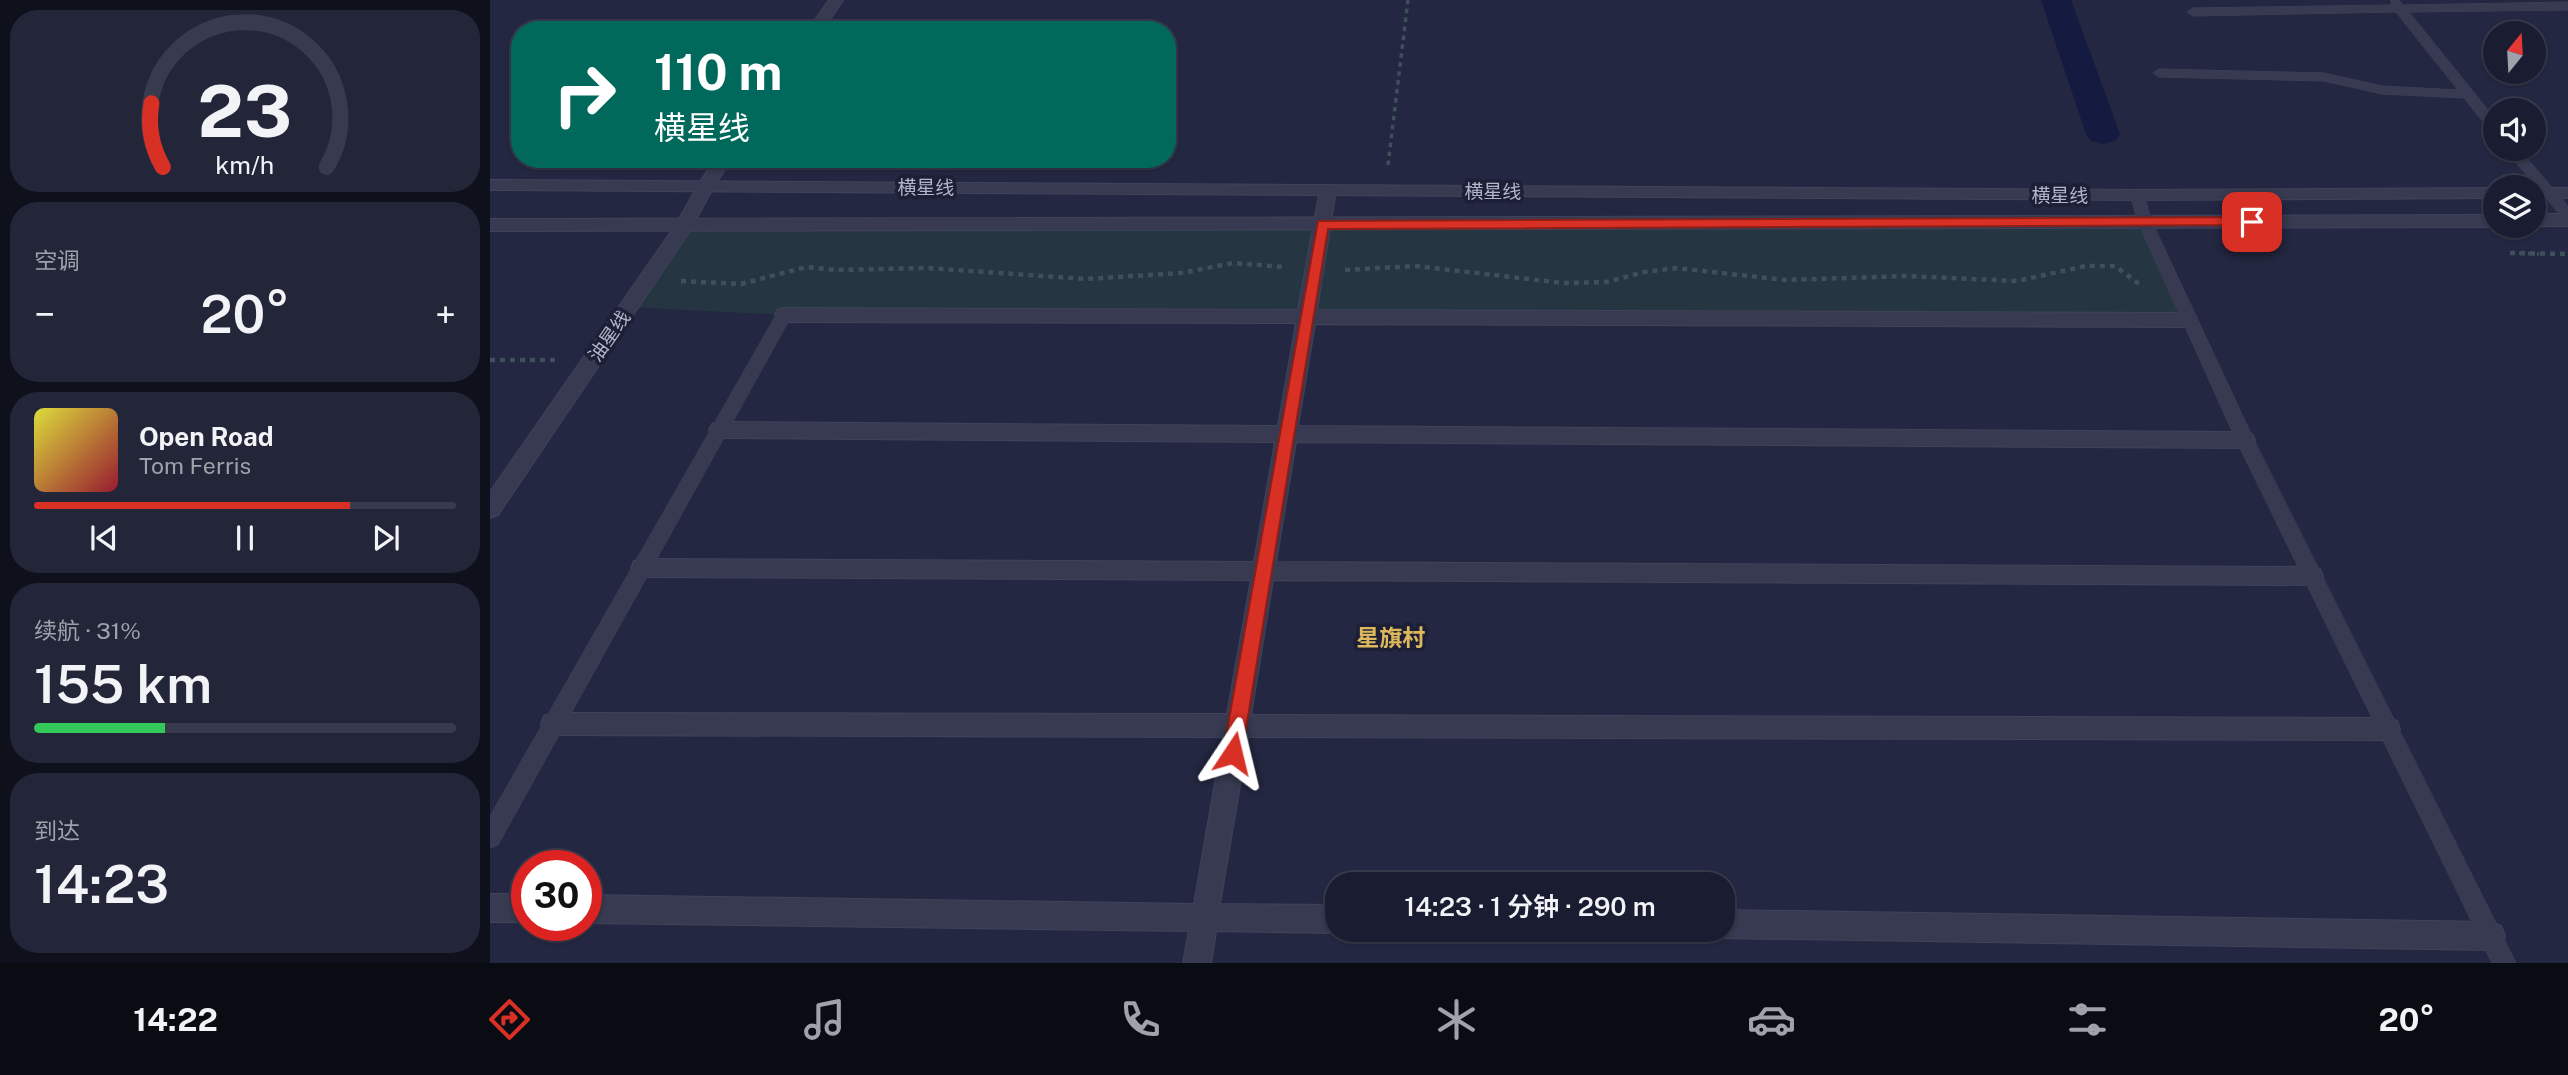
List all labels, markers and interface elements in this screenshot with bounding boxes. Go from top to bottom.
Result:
north arrow [2483,21,2546,84]
map controls [2483,21,2546,238]
text: 110 m [654,43,782,101]
icon: right [539,49,630,140]
text: 23 [198,68,292,153]
button: sound [2483,98,2546,161]
text: 横星线 [654,109,750,146]
text: km/h [216,150,274,180]
button: layers [2483,175,2546,238]
street label: 横星线 [897,176,955,198]
street label: 横星线 [1464,180,1522,202]
street label: 横星线 [2031,184,2089,206]
pin [2222,192,2282,252]
icon: arrive [2233,203,2271,241]
text: 空调 [34,247,80,274]
text: 20° [200,284,290,345]
text: − [34,292,55,337]
text: + [435,292,456,337]
street label: 油星线 [584,306,634,366]
text: Open Road [139,421,274,452]
text: Tom Ferris [139,452,251,479]
icon: previous [85,519,123,557]
icon: pause [226,519,264,557]
icon: next [367,519,405,557]
text: 续航 · 31% [34,617,141,644]
district label: 星旗村 [1357,624,1426,651]
text: 155 km [34,654,212,715]
position arrow [1196,716,1270,790]
text: 到达 [34,817,80,844]
speed limit sign: 30 [511,850,602,941]
text: 14:23 [34,854,169,915]
text: 14:23 · 1 分钟 · 290 m [1404,891,1656,922]
icon: directions [485,995,534,1044]
icon: music [800,995,849,1044]
icon: phone [1116,995,1165,1044]
icon: climate [1432,995,1481,1044]
icon: car [1747,995,1796,1044]
icon: filters [2063,995,2112,1044]
text: 14:22 [133,1001,218,1038]
text: 20° [2379,1001,2435,1038]

